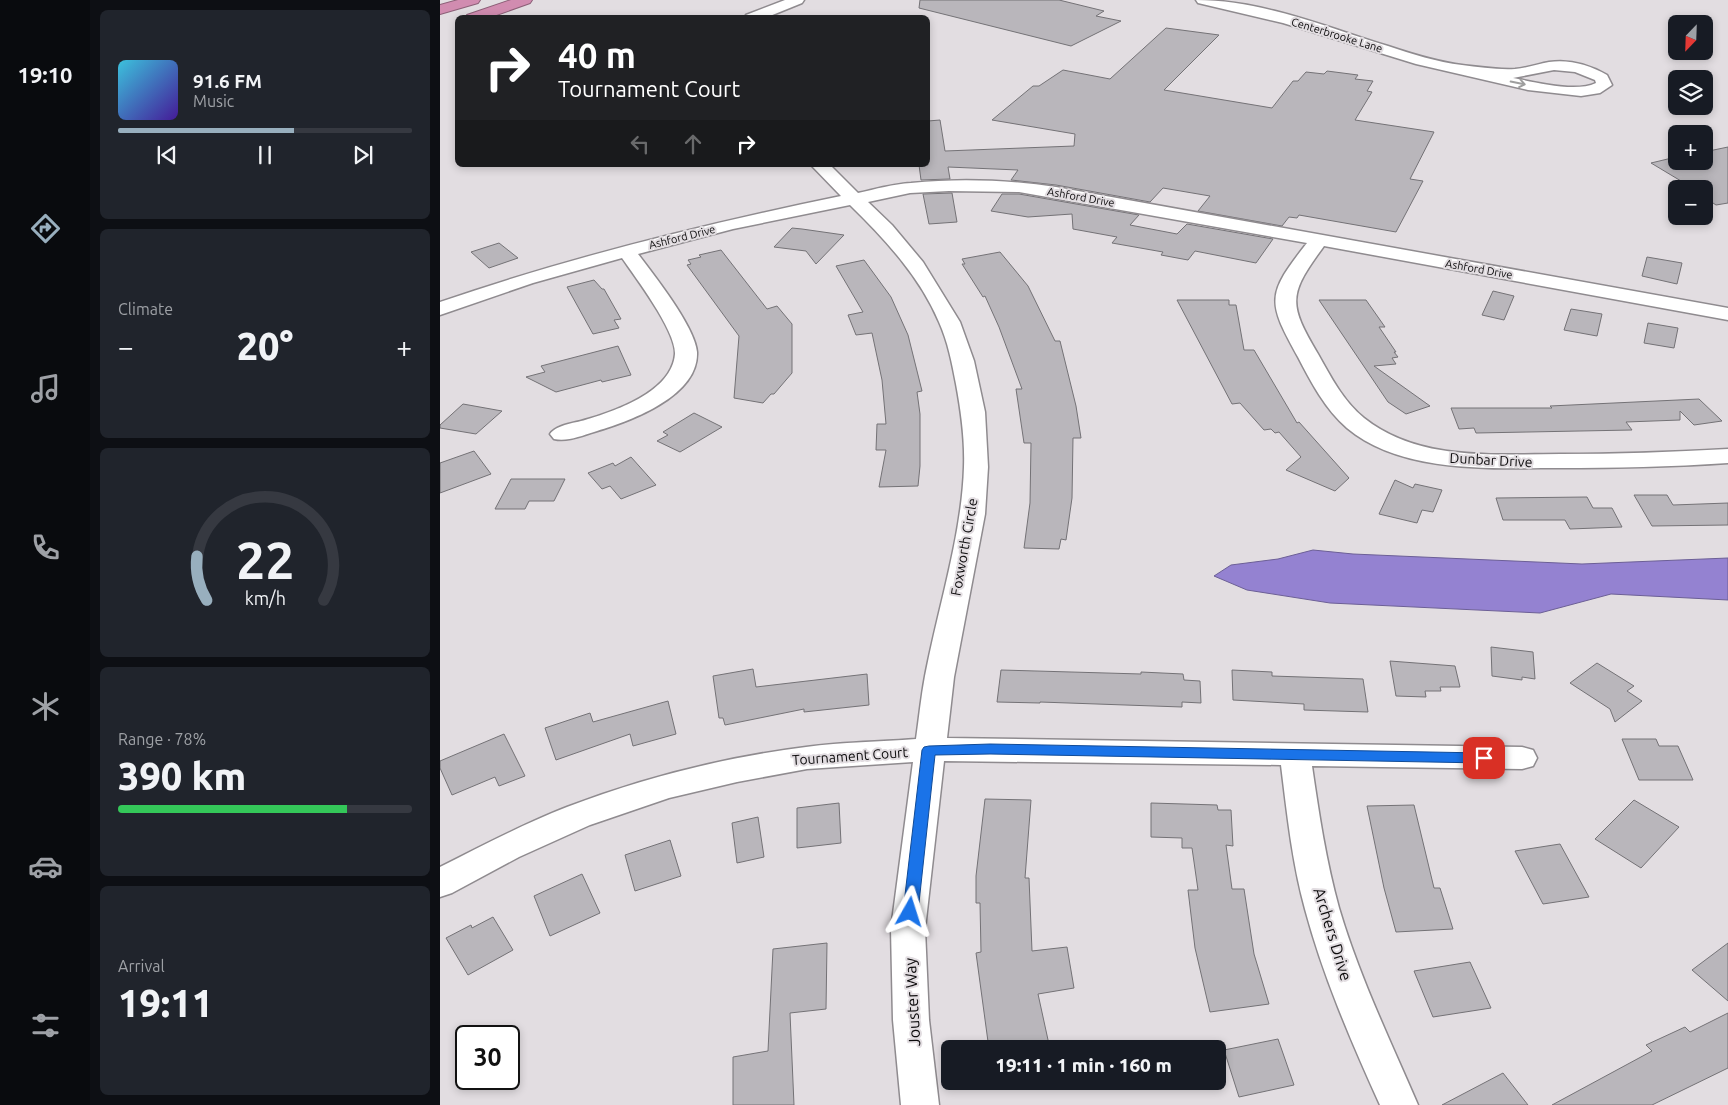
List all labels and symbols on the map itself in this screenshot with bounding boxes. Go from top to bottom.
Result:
street label: Centerbrooke Lane [1290,15,1384,55]
north arrow [1668,15,1712,60]
one-way arrow [1510,78,1526,88]
street label: Ashford Drive [1046,185,1116,209]
street label: Ashford Drive [648,223,716,251]
street label: Ashford Drive [1444,257,1514,281]
street label: Dunbar Drive [1449,450,1533,470]
street label: Foxworth Circle [948,497,980,597]
pin [1463,737,1505,779]
street label: Tournament Court [792,744,909,768]
position arrow [883,885,935,937]
street label: Archers Drive [1310,885,1356,983]
street label: Jouster Way [901,957,923,1047]
speed limit sign: 30 [455,1025,520,1090]

